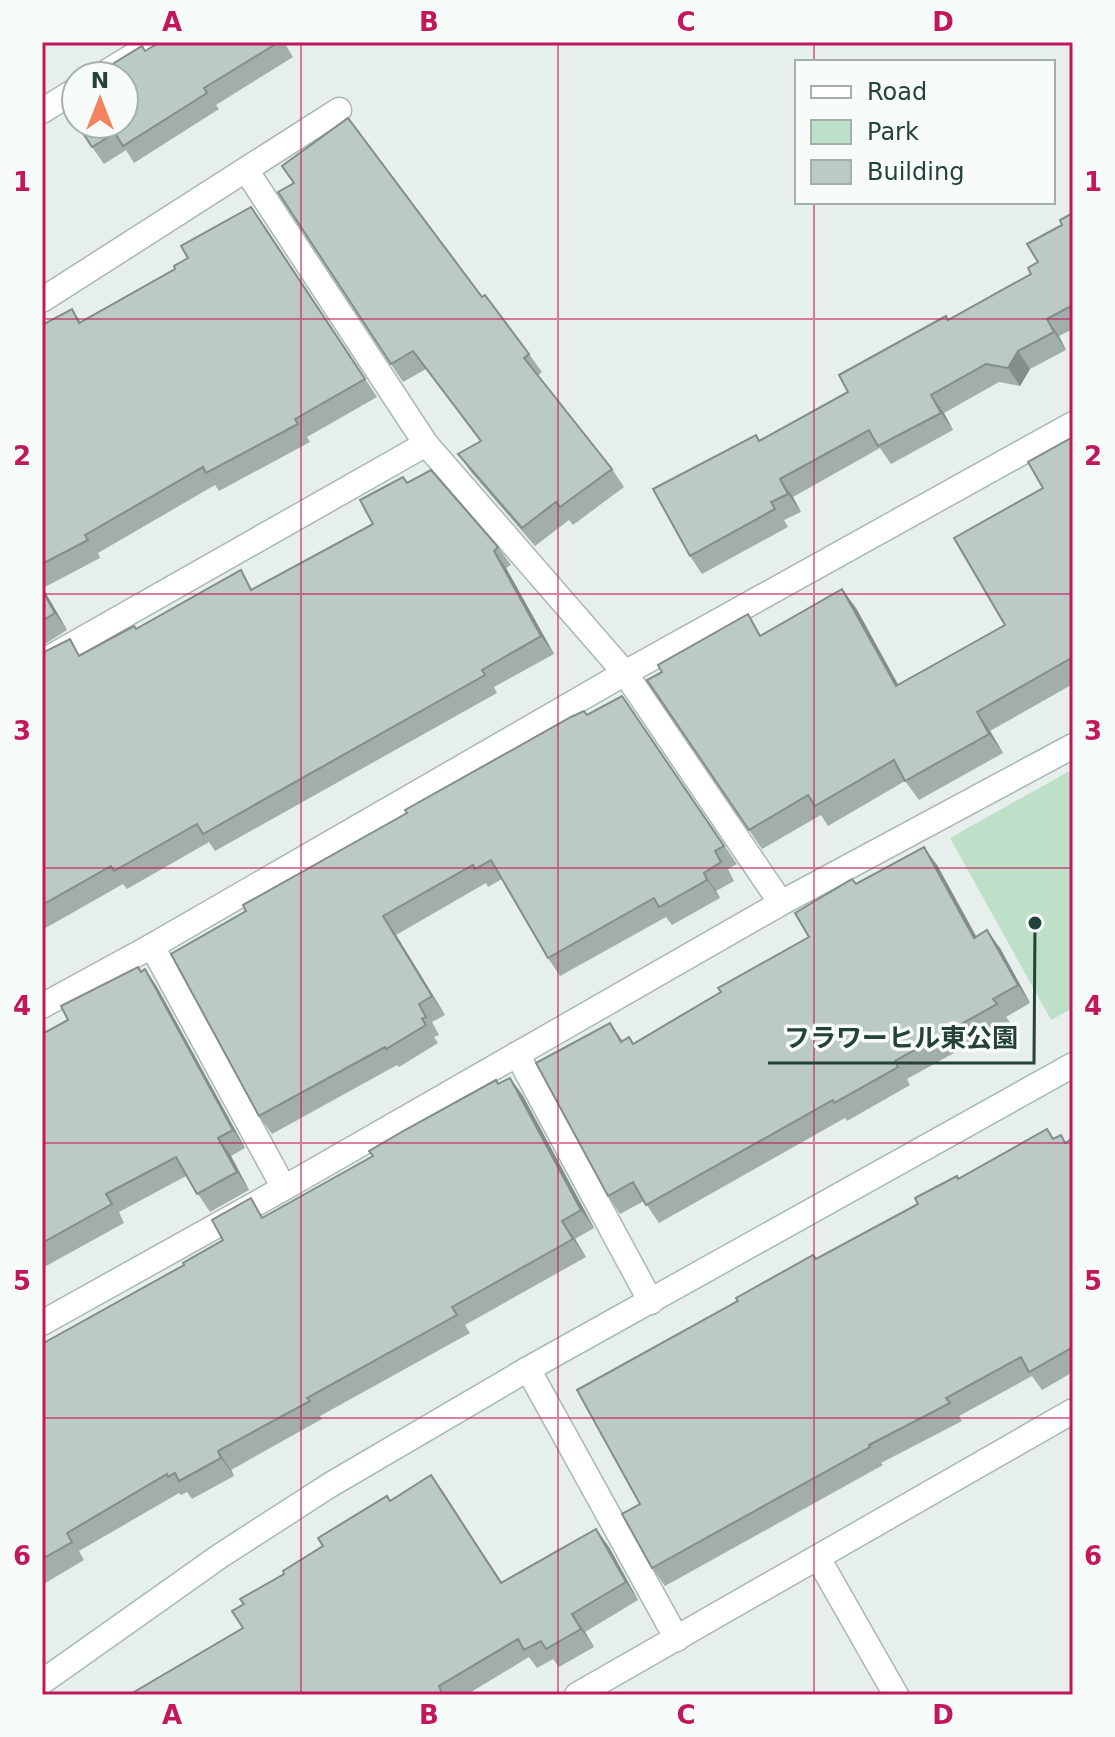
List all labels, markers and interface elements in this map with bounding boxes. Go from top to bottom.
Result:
text: A [162,7,182,37]
text: B [419,7,439,37]
text: C [676,7,696,37]
text: D [932,7,954,37]
north arrow [60,60,140,140]
legend [795,60,1055,204]
text: N [91,68,109,93]
text: Road [867,78,927,106]
text: Park [867,118,919,146]
text: Building [867,158,964,186]
text: 1 [13,167,31,197]
text: 1 [1084,167,1102,197]
text: 2 [13,441,31,471]
text: 2 [1084,441,1102,471]
text: 3 [13,716,31,746]
text: 3 [1084,716,1102,746]
text: 4 [13,991,31,1021]
text: 4 [1084,991,1102,1021]
callout: フラワーヒル東公園 [768,1013,1034,1063]
text: フラワーヒル東公園 [784,1023,1018,1053]
text: 5 [13,1266,31,1296]
text: 5 [1084,1266,1102,1296]
text: 6 [13,1541,31,1571]
text: 6 [1084,1541,1102,1571]
text: A [162,1700,182,1730]
text: B [419,1700,439,1730]
text: C [676,1700,696,1730]
text: D [932,1700,954,1730]

